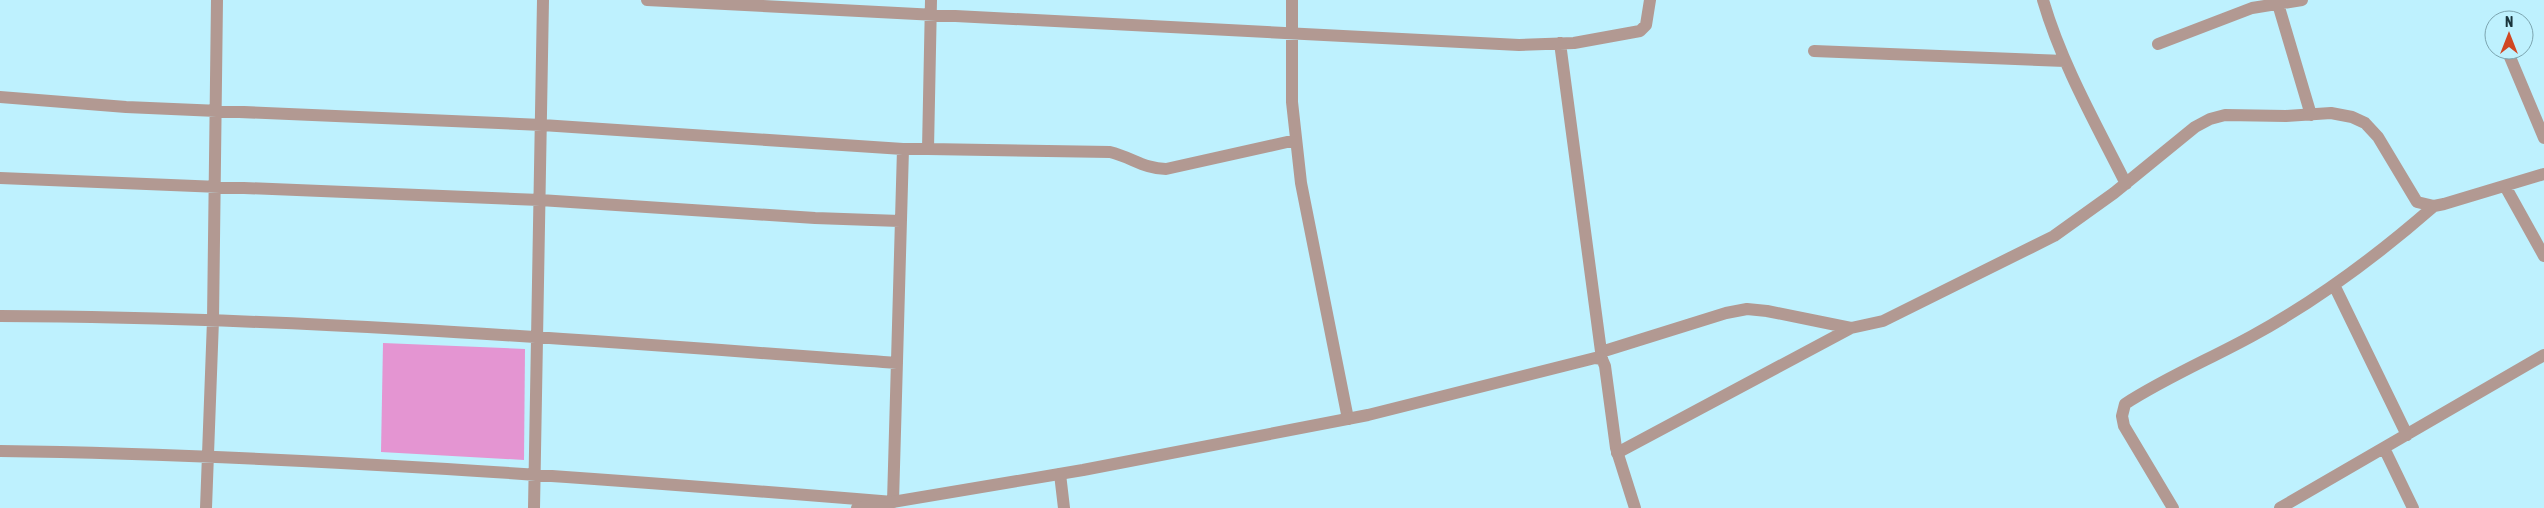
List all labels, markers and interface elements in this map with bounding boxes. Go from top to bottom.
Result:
north arrow [2484,10,2534,60]
text: N [2505,14,2513,30]

